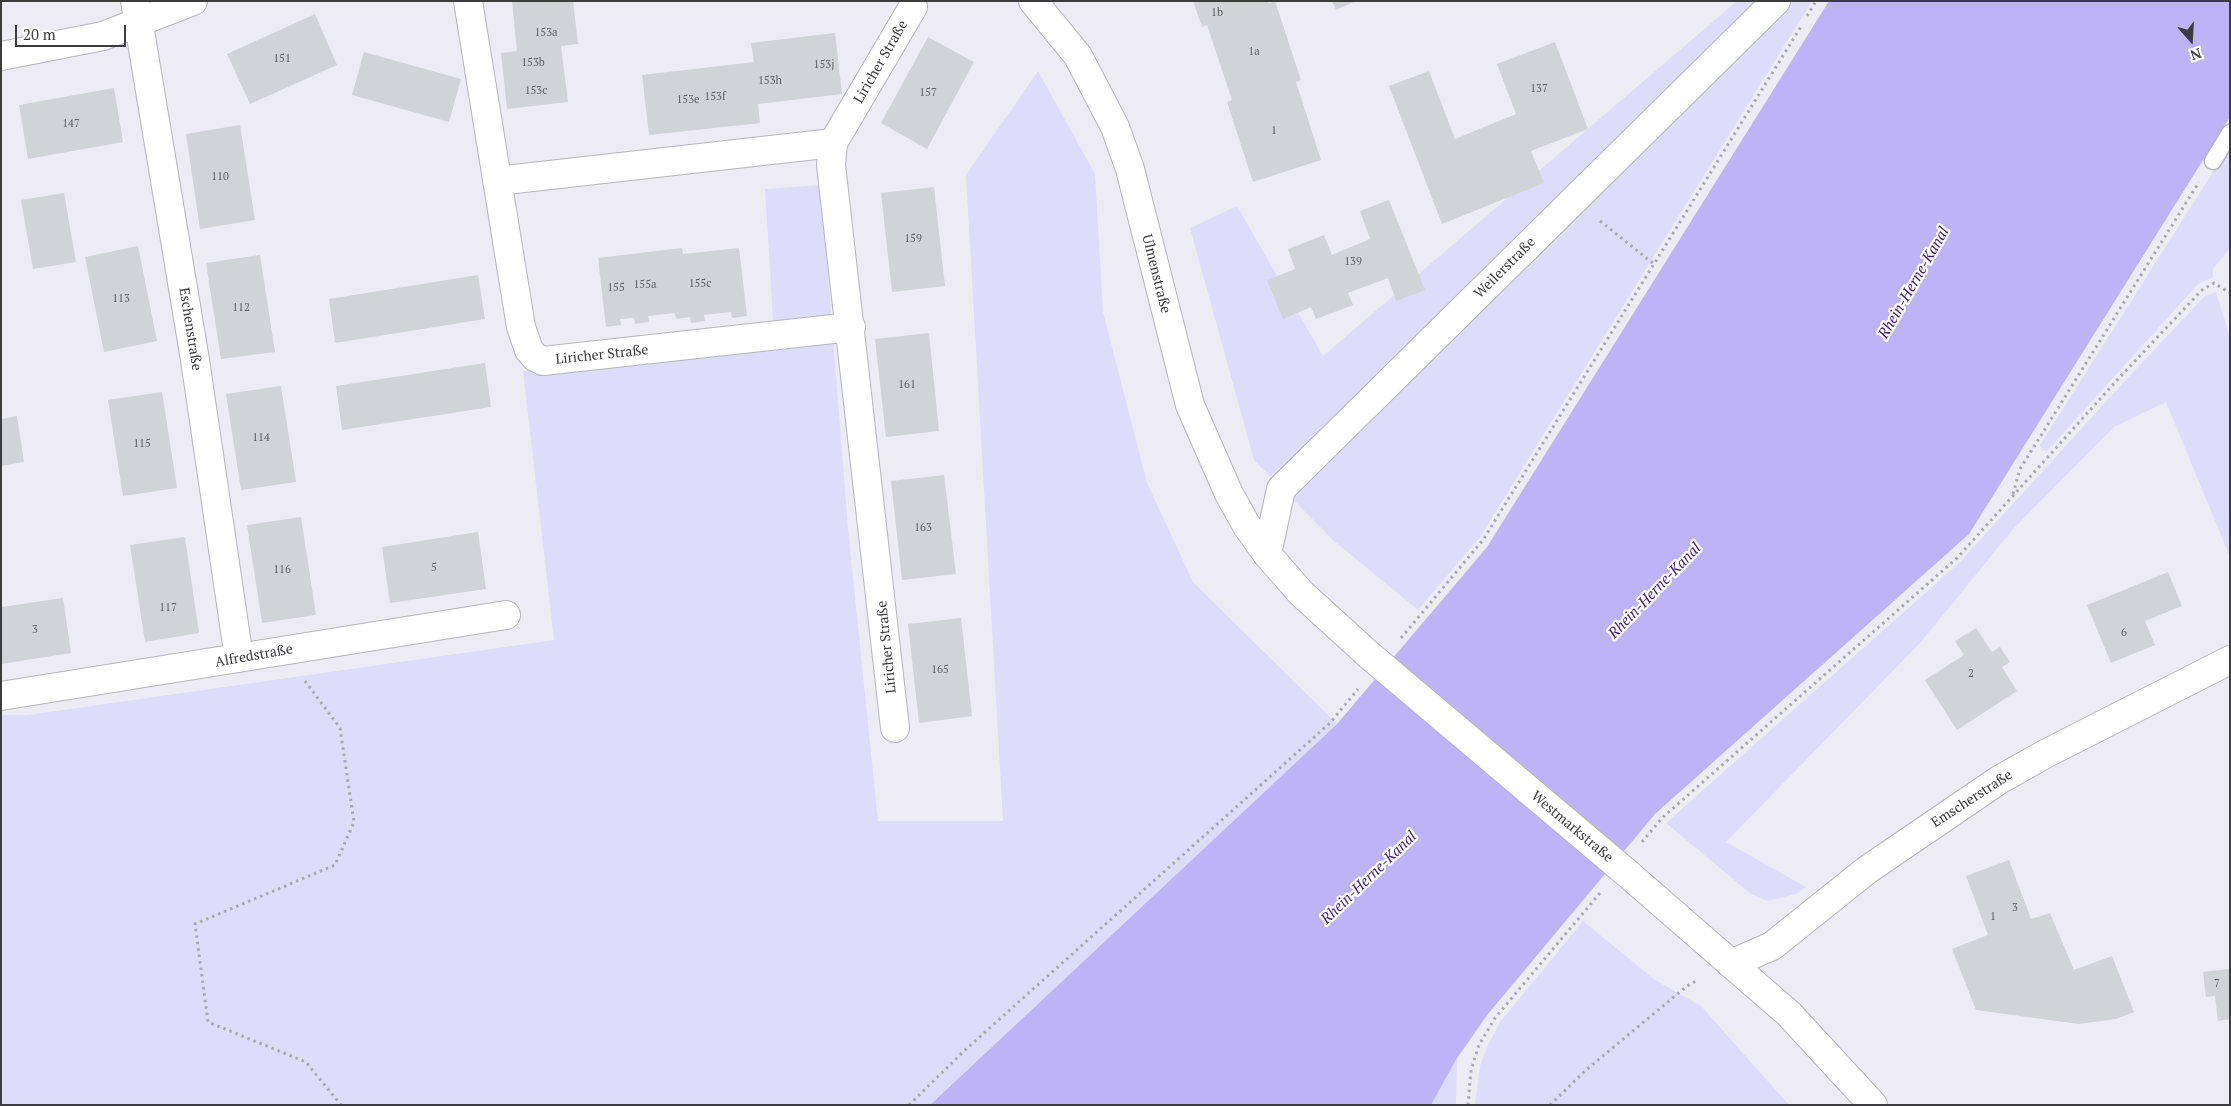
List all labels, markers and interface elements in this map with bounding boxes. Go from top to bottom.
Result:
house number: 1b [1211,6,1223,20]
scale bar [18,15,129,47]
north arrow [2166,15,2216,65]
street label: Liricher Straße [850,17,912,107]
text: 20 m [23,24,56,44]
house number: 153a [534,26,558,40]
text: N [2188,44,2204,65]
house number: 1a [1248,45,1260,59]
house number: 151 [273,52,291,66]
house number: 153b [521,56,545,70]
house number: 153j [814,58,834,72]
house number: 153h [758,74,782,88]
house number: 137 [1530,82,1548,96]
house number: 153c [525,84,547,98]
house number: 157 [919,86,937,100]
house number: 153f [704,90,726,104]
house number: 153e [676,93,700,107]
house number: 147 [62,117,80,131]
house number: 1 [1271,124,1277,138]
house number: 110 [211,170,229,184]
water label: Rhein-Herne-Kanal [1875,224,1953,342]
house number: 159 [904,232,922,246]
street label: Ulmenstraße [1138,233,1174,315]
street label: Weilerstraße [1471,234,1539,302]
house number: 139 [1344,255,1362,269]
house number: 155c [689,277,711,291]
house number: 155a [633,278,657,292]
house number: 155 [607,281,625,295]
street label: Eschenstraße [175,286,205,372]
house number: 113 [112,292,130,306]
house number: 112 [232,301,250,315]
street label: Liricher Straße [555,342,649,368]
house number: 161 [898,378,916,392]
house number: 114 [252,431,270,445]
house number: 115 [133,437,151,451]
house number: 163 [914,521,932,535]
water label: Rhein-Herne-Kanal [1605,540,1705,642]
house number: 5 [431,561,437,575]
house number: 116 [273,563,291,577]
street label: Liricher Straße [874,600,900,694]
house number: 117 [159,601,177,615]
house number: 3 [32,623,38,637]
house number: 6 [2121,626,2127,640]
street label: Alfredstraße [214,641,294,671]
house number: 165 [931,663,949,677]
house number: 2 [1968,667,1974,681]
street label: Emscherstraße [1928,767,2016,831]
street label: Westmarkstraße [1528,788,1616,866]
water label: Rhein-Herne-Kanal [1318,828,1420,928]
house number: 3 [2012,901,2018,915]
house number: 1 [1990,910,1996,924]
house number: 7 [2214,977,2220,991]

